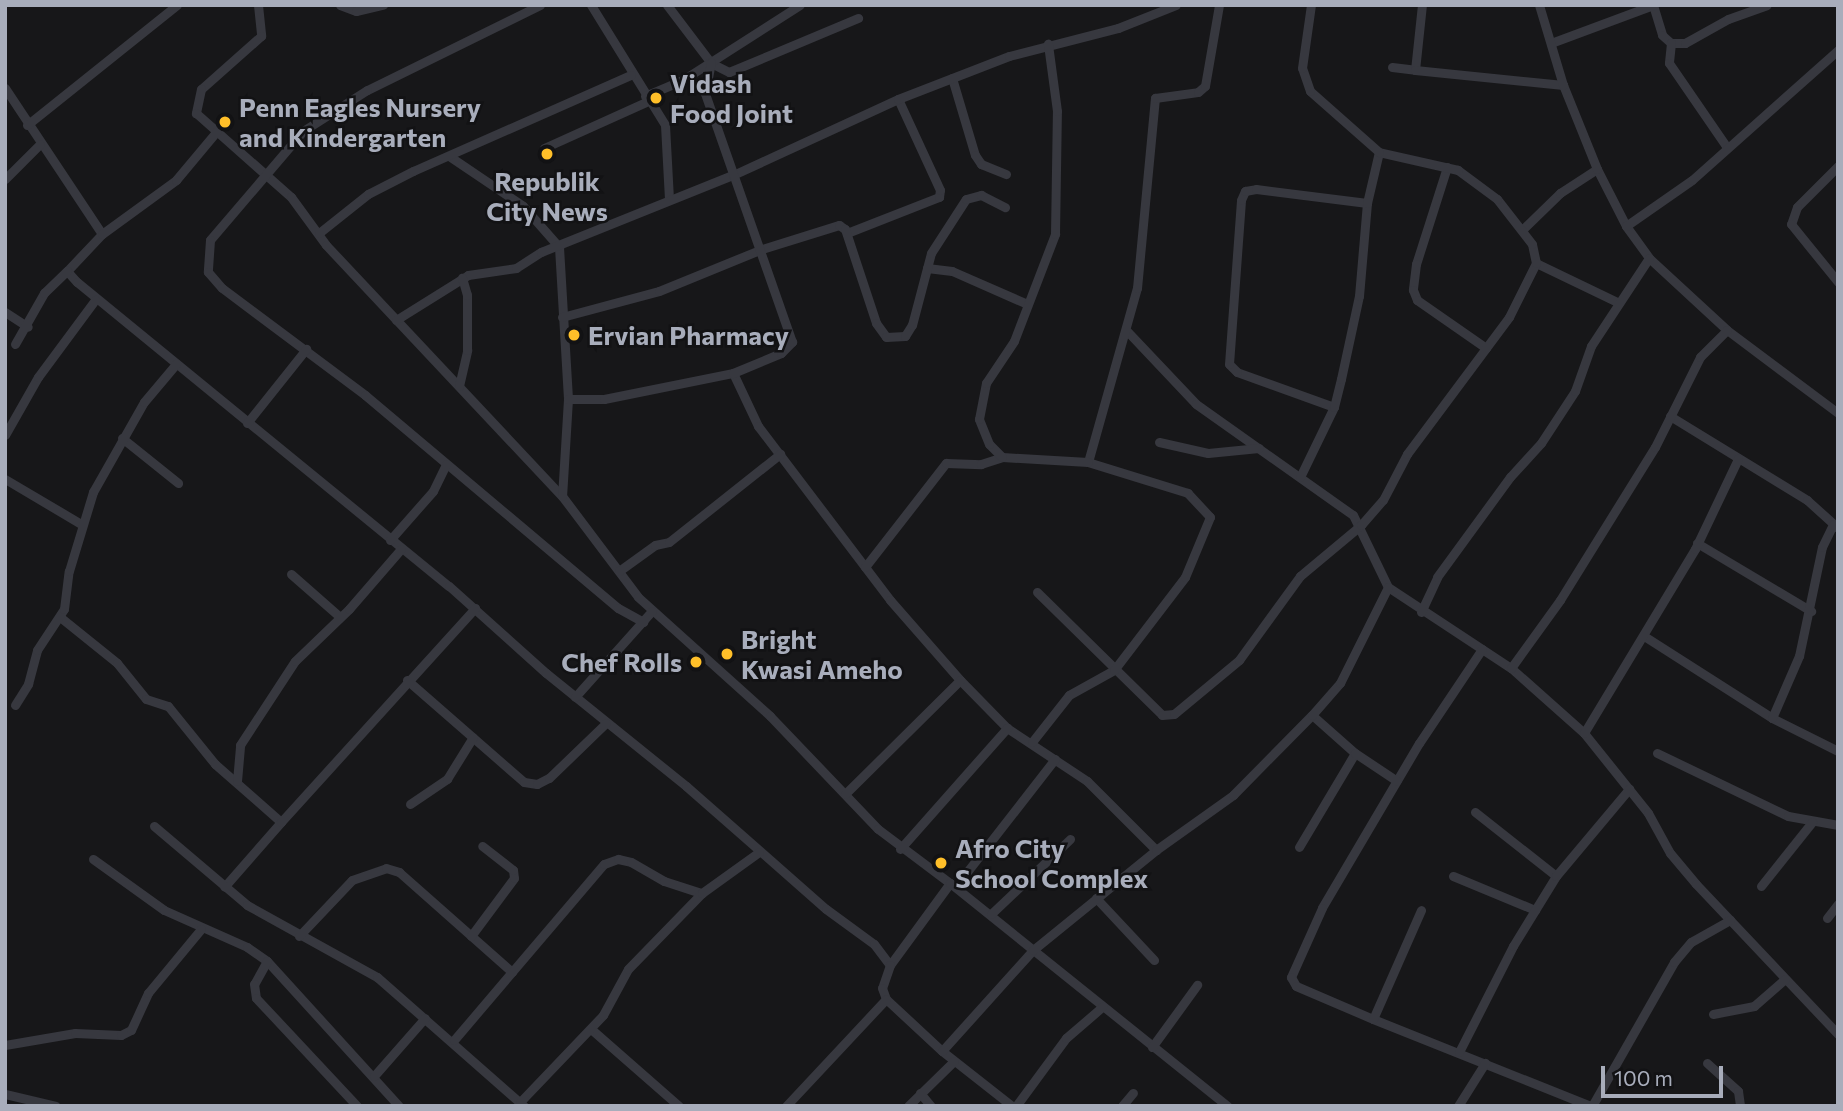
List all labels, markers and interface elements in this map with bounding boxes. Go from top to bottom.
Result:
place label: Vidash Food Joint [670,67,793,128]
marker: Vidash Food Joint [648,90,664,106]
place label: Penn Eagles Nursery and Kindergarten [239,91,481,152]
marker: Penn Eagles Nursery and Kindergarten [217,114,233,130]
marker: Republik City News [539,146,555,162]
place label: Republik City News [486,165,608,227]
place label: Ervian Pharmacy [588,319,789,351]
marker: Ervian Pharmacy [566,327,582,343]
place label: Bright Kwasi Ameho [741,623,903,684]
place label: Chef Rolls [561,646,682,678]
marker: Bright Kwasi Ameho [719,646,735,662]
marker: Chef Rolls [688,654,704,670]
place label: Afro City School Complex [955,832,1148,894]
marker: Afro City School Complex [933,855,949,871]
scale bar [1605,1052,1728,1096]
text: 100 m [1614,1065,1673,1090]

